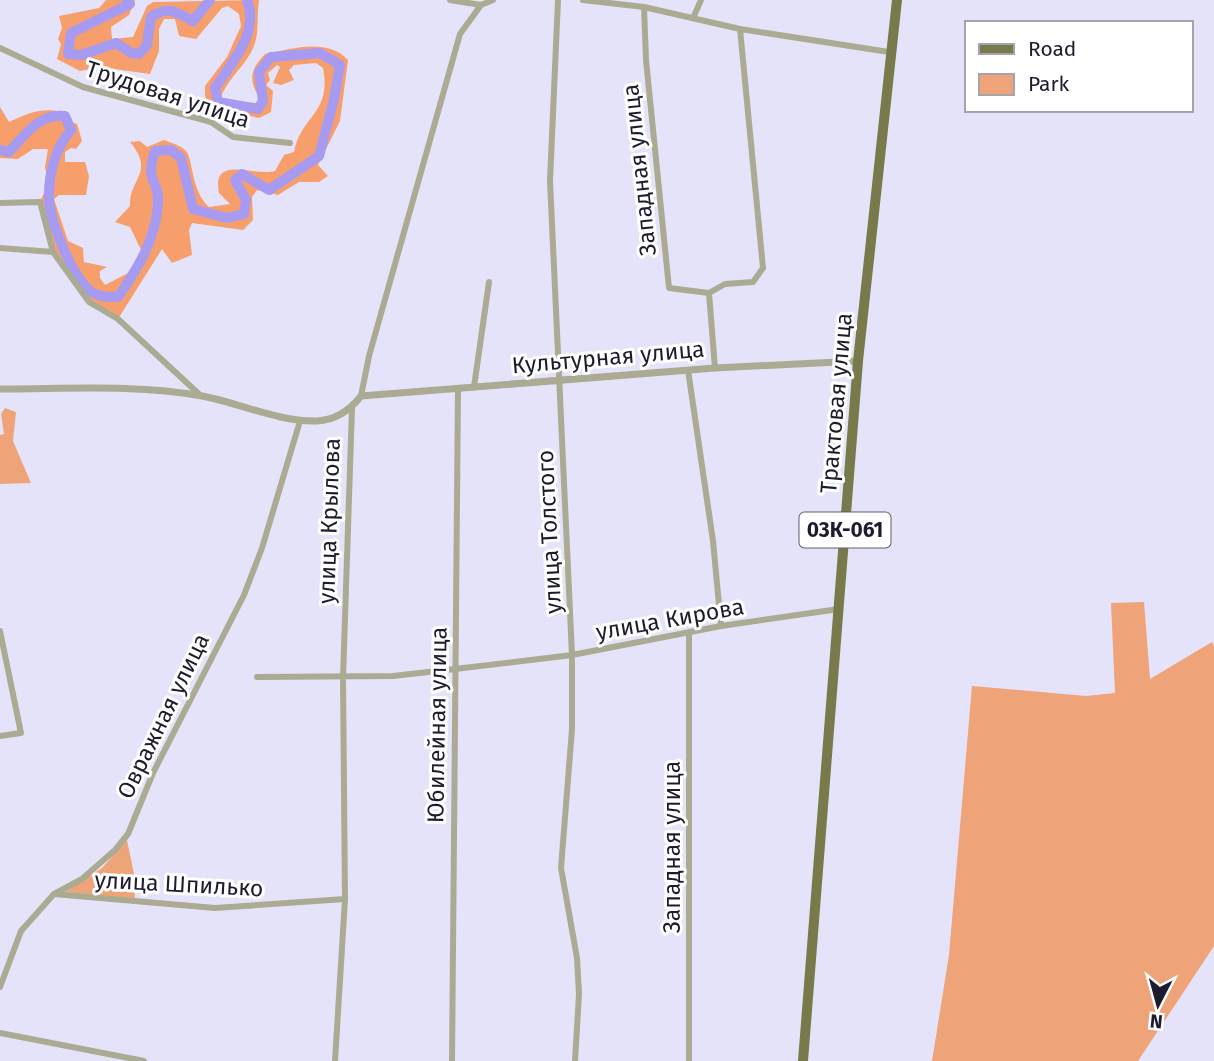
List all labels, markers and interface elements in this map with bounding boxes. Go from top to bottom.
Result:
legend [965,21,1193,112]
text: Road [1028,36,1076,62]
street label: Трудовая улица [82,54,254,134]
text: Park [1028,71,1070,97]
street label: Западная улица [616,83,662,257]
street label: Трактовая улица [814,312,858,494]
street label: Культурная улица [511,335,705,379]
street label: улица Крылова [312,437,346,605]
street label: улица Толстого [531,449,567,615]
road number: 03К-061 [800,512,890,548]
street label: улица Кирова [594,592,746,646]
street label: Юбилейная улица [421,627,453,823]
street label: Овражная улица [111,629,215,803]
street label: Западная улица [658,761,686,933]
street label: улица Шпилько [94,866,264,902]
north arrow [1123,970,1193,1040]
text: N [1149,1009,1164,1034]

